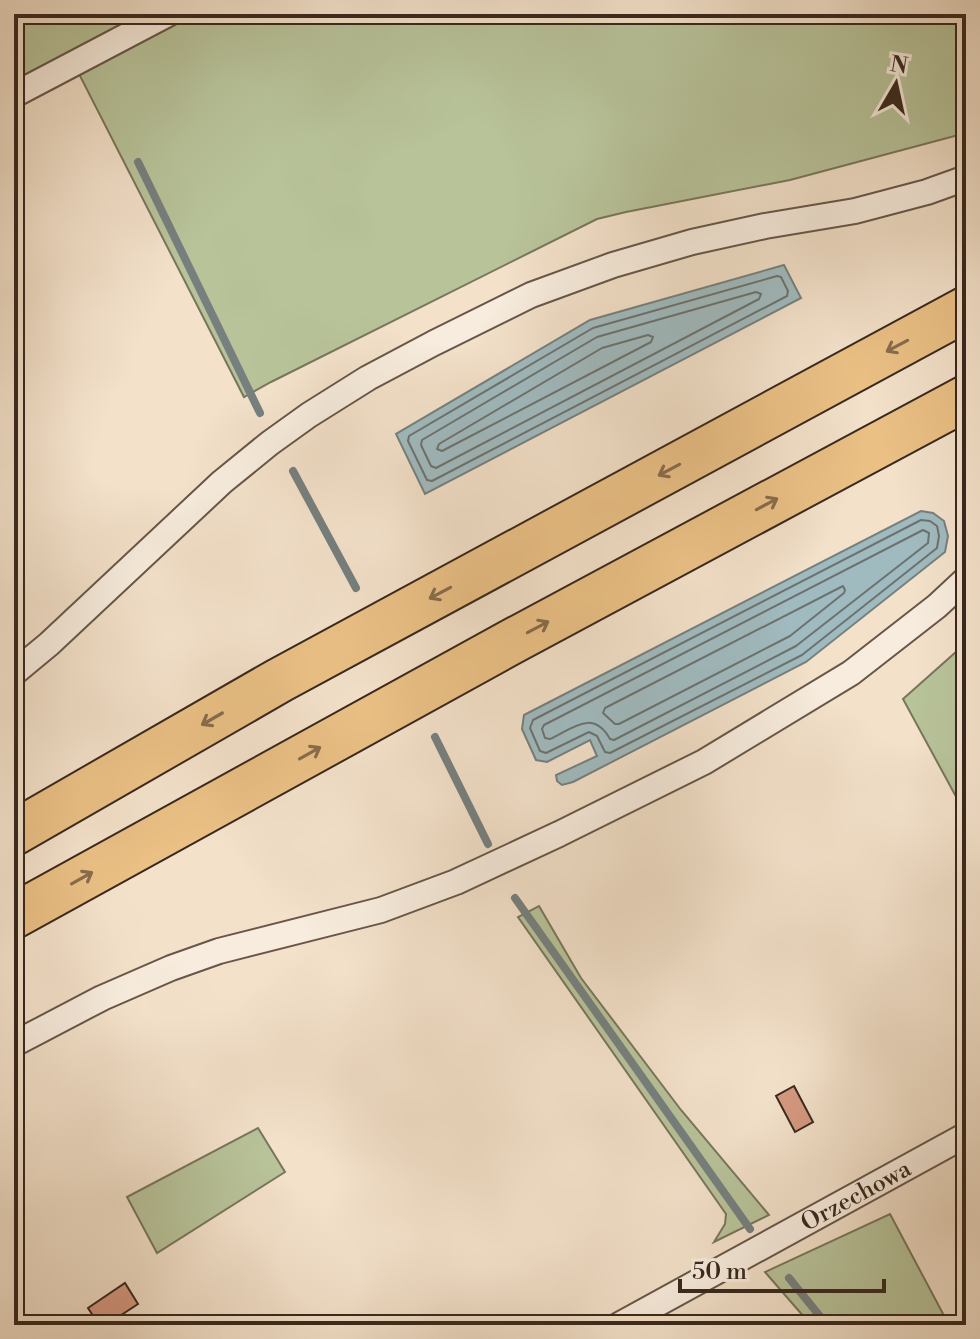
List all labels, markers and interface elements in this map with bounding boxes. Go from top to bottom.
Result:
north arrow [856,44,936,124]
text: N [888,51,910,81]
one-way arrow [886,339,910,354]
one-way arrow [657,462,681,478]
one-way arrow [755,496,778,512]
one-way arrow [429,586,452,602]
one-way arrow [526,619,549,635]
one-way arrow [201,711,224,727]
one-way arrow [298,744,321,760]
one-way arrow [70,870,94,885]
street label: Orzechowa [796,1154,917,1238]
scale bar [680,1243,884,1293]
text: 50 m [692,1257,747,1287]

